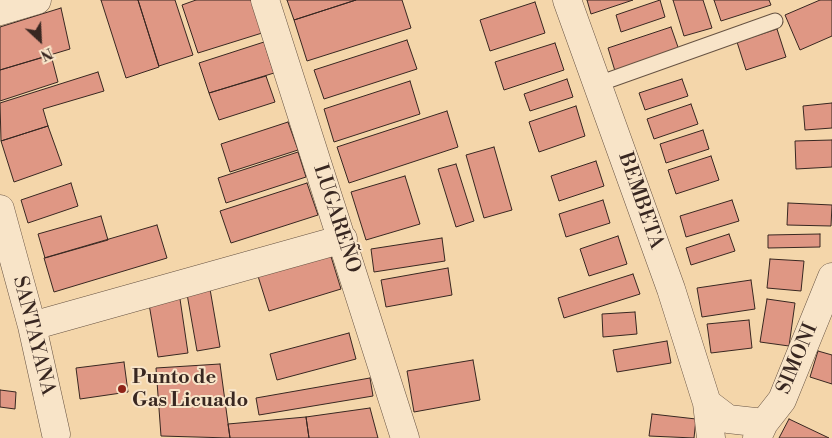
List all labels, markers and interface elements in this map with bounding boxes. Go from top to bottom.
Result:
north arrow [15,15,65,65]
text: N [38,43,55,64]
street label: BEMBETA [612,150,668,252]
street label: LUGAREÑO [307,162,365,276]
street label: SANTAYANA [7,274,59,398]
street label: SIMONI [772,320,824,398]
place label: Punto de Gas Licuado [132,366,248,413]
marker: Punto de Gas Licuado [116,383,128,395]

